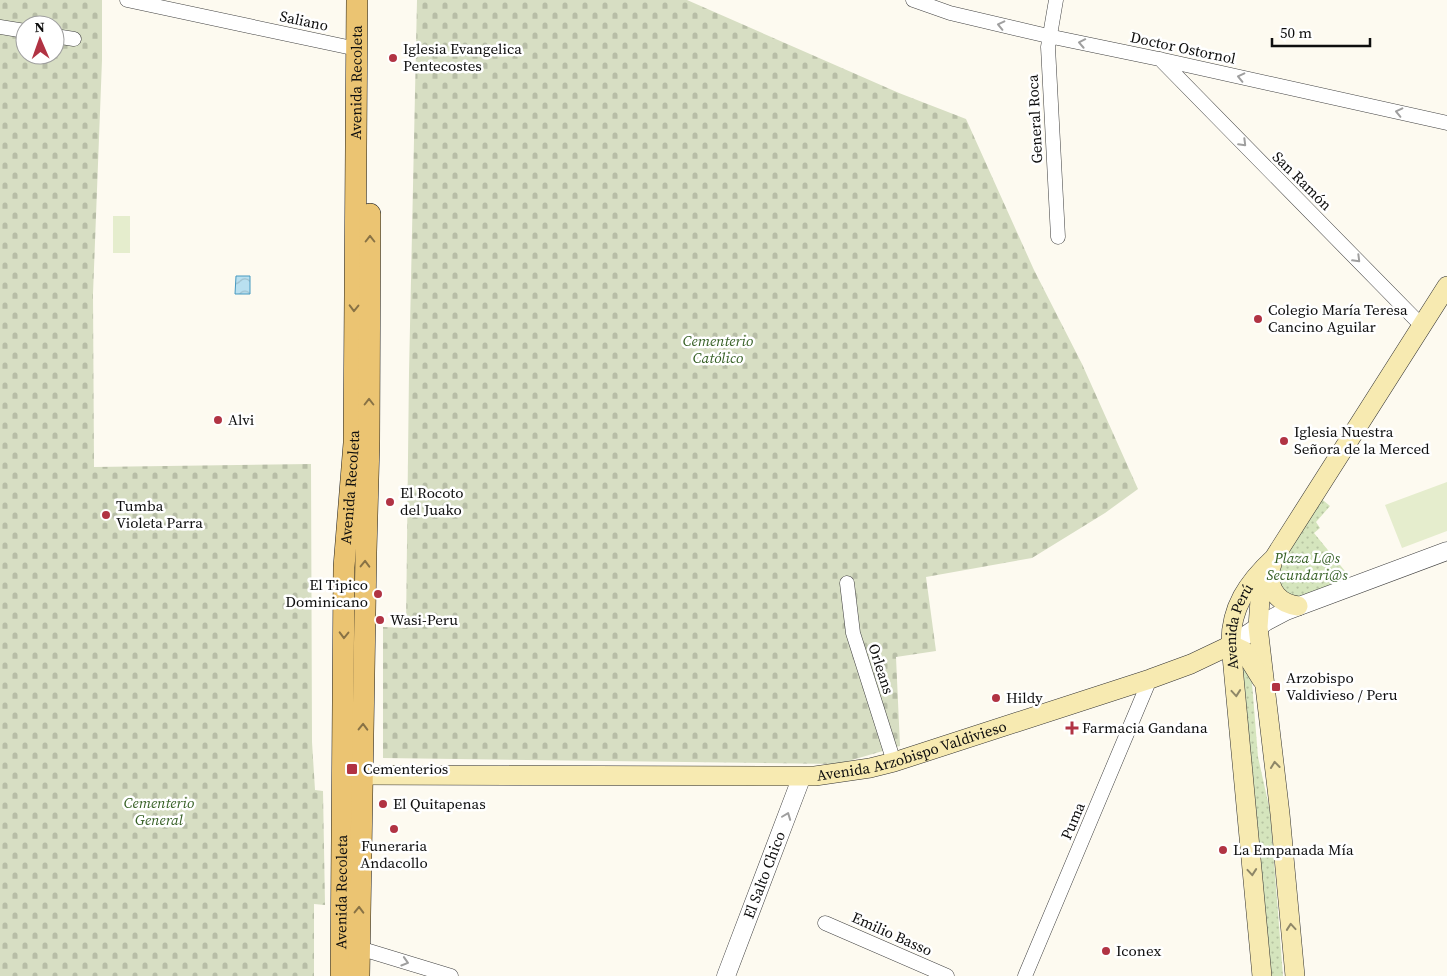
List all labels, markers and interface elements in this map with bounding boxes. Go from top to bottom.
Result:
street label: Saliano [278,5,330,36]
north arrow [15,15,65,65]
scale bar [1272,15,1370,47]
text: N [34,17,45,37]
one-way arrow [996,20,1005,31]
text: 50 m [1280,22,1312,43]
street label: Avenida Recoleta [345,25,367,140]
street label: Doctor Ostornol [1128,26,1238,69]
place label: Iglesia Evangelica Pentecostes [403,38,522,76]
one-way arrow [1078,38,1086,49]
marker: Iglesia Evangelica Pentecostes [387,52,399,64]
one-way arrow [1236,72,1245,83]
street label: General Roca [1022,74,1047,164]
one-way arrow [1395,107,1404,118]
one-way arrow [1237,137,1246,146]
street label: San Ramón [1268,146,1337,215]
one-way arrow [365,235,375,243]
one-way arrow [1351,253,1360,262]
place label: Colegio María Teresa Cancino Aguilar [1268,299,1408,337]
one-way arrow [349,304,359,312]
marker: Colegio María Teresa Cancino Aguilar [1252,313,1264,325]
park label: Cementerio Católico [683,330,753,368]
one-way arrow [364,398,374,406]
place label: Alvi [228,409,254,430]
marker: Alvi [212,414,224,426]
place label: Iglesia Nuestra Señora de la Merced [1294,421,1430,459]
street label: Avenida Recoleta [335,430,364,545]
marker: Iglesia Nuestra Señora de la Merced [1278,435,1290,447]
place label: El Rocoto del Juako [400,482,463,520]
place label: Tumba Violeta Parra [116,495,203,533]
marker: El Rocoto del Juako [384,496,396,508]
marker: Tumba Violeta Parra [100,509,112,521]
park label: Plaza L@s Secundari@s [1266,547,1348,585]
one-way arrow [360,560,371,568]
place label: El Tipico Dominicano [285,574,368,612]
street label: Avenida Perú [1220,579,1258,671]
marker: El Tipico Dominicano [372,588,384,600]
place label: Wasi-Peru [390,609,458,630]
marker: Wasi-Peru [374,614,386,626]
one-way arrow [339,631,349,639]
street label: Orleans [863,641,899,697]
place label: Arzobispo Valdivieso / Peru [1286,667,1398,705]
marker: Arzobispo Valdivieso / Peru [1270,681,1282,693]
place label: Hildy [1006,687,1043,708]
one-way arrow [1230,689,1241,697]
marker: Hildy [990,692,1002,704]
street label: Avenida Arzobispo Valdivieso [815,715,1009,786]
place label: Farmacia Gandana [1082,717,1208,738]
marker: Farmacia Gandana [1066,722,1078,734]
one-way arrow [358,723,368,730]
place label: Cementerios [363,758,448,779]
one-way arrow [1270,761,1281,769]
marker: Cementerios [345,762,359,776]
park label: Cementerio General [124,792,194,830]
place label: El Quitapenas [393,793,486,814]
marker: El Quitapenas [377,798,389,810]
street label: Puma [1055,799,1090,843]
one-way arrow [781,812,791,821]
marker: Funeraria Andacollo [388,823,400,835]
street label: El Salto Chico [738,828,790,922]
street label: Avenida Recoleta [330,834,352,949]
place label: Funeraria Andacollo [360,835,428,873]
place label: La Empanada Mía [1233,839,1354,860]
marker: La Empanada Mía [1217,844,1229,856]
one-way arrow [1246,869,1257,877]
one-way arrow [354,906,364,914]
street label: Emilio Basso [849,906,936,961]
one-way arrow [1286,923,1297,931]
place label: Iconex [1116,940,1162,961]
marker: Iconex [1100,945,1112,957]
one-way arrow [400,957,408,967]

